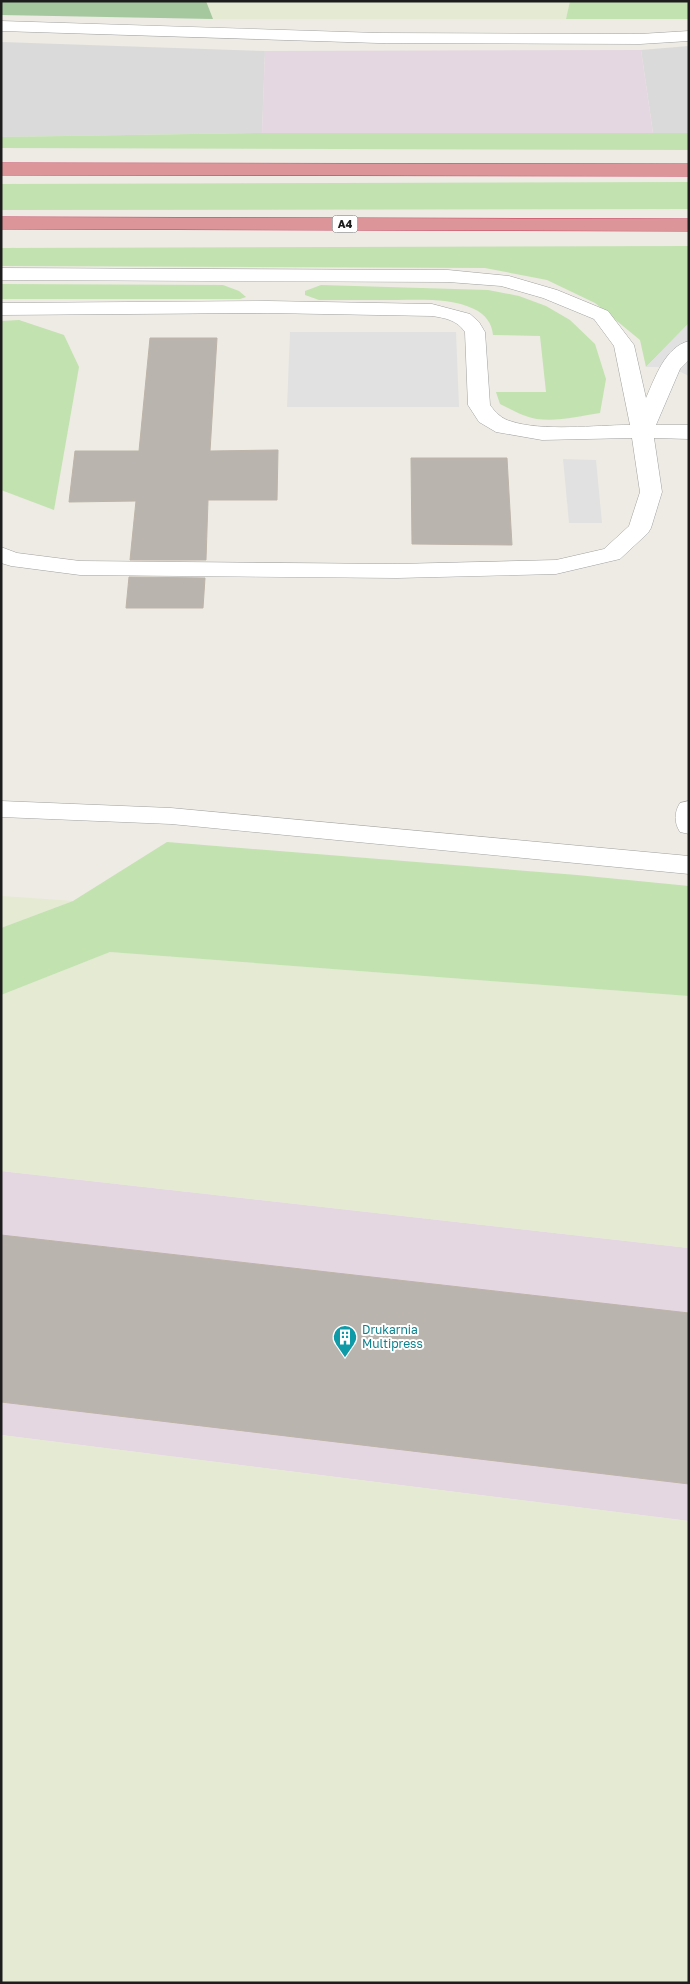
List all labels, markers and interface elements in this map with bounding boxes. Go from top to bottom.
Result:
road number: A4 [332,215,358,232]
place label: Drukarnia Multipress [362,1322,423,1351]
building icon: Drukarnia Multipress [332,1324,358,1358]

